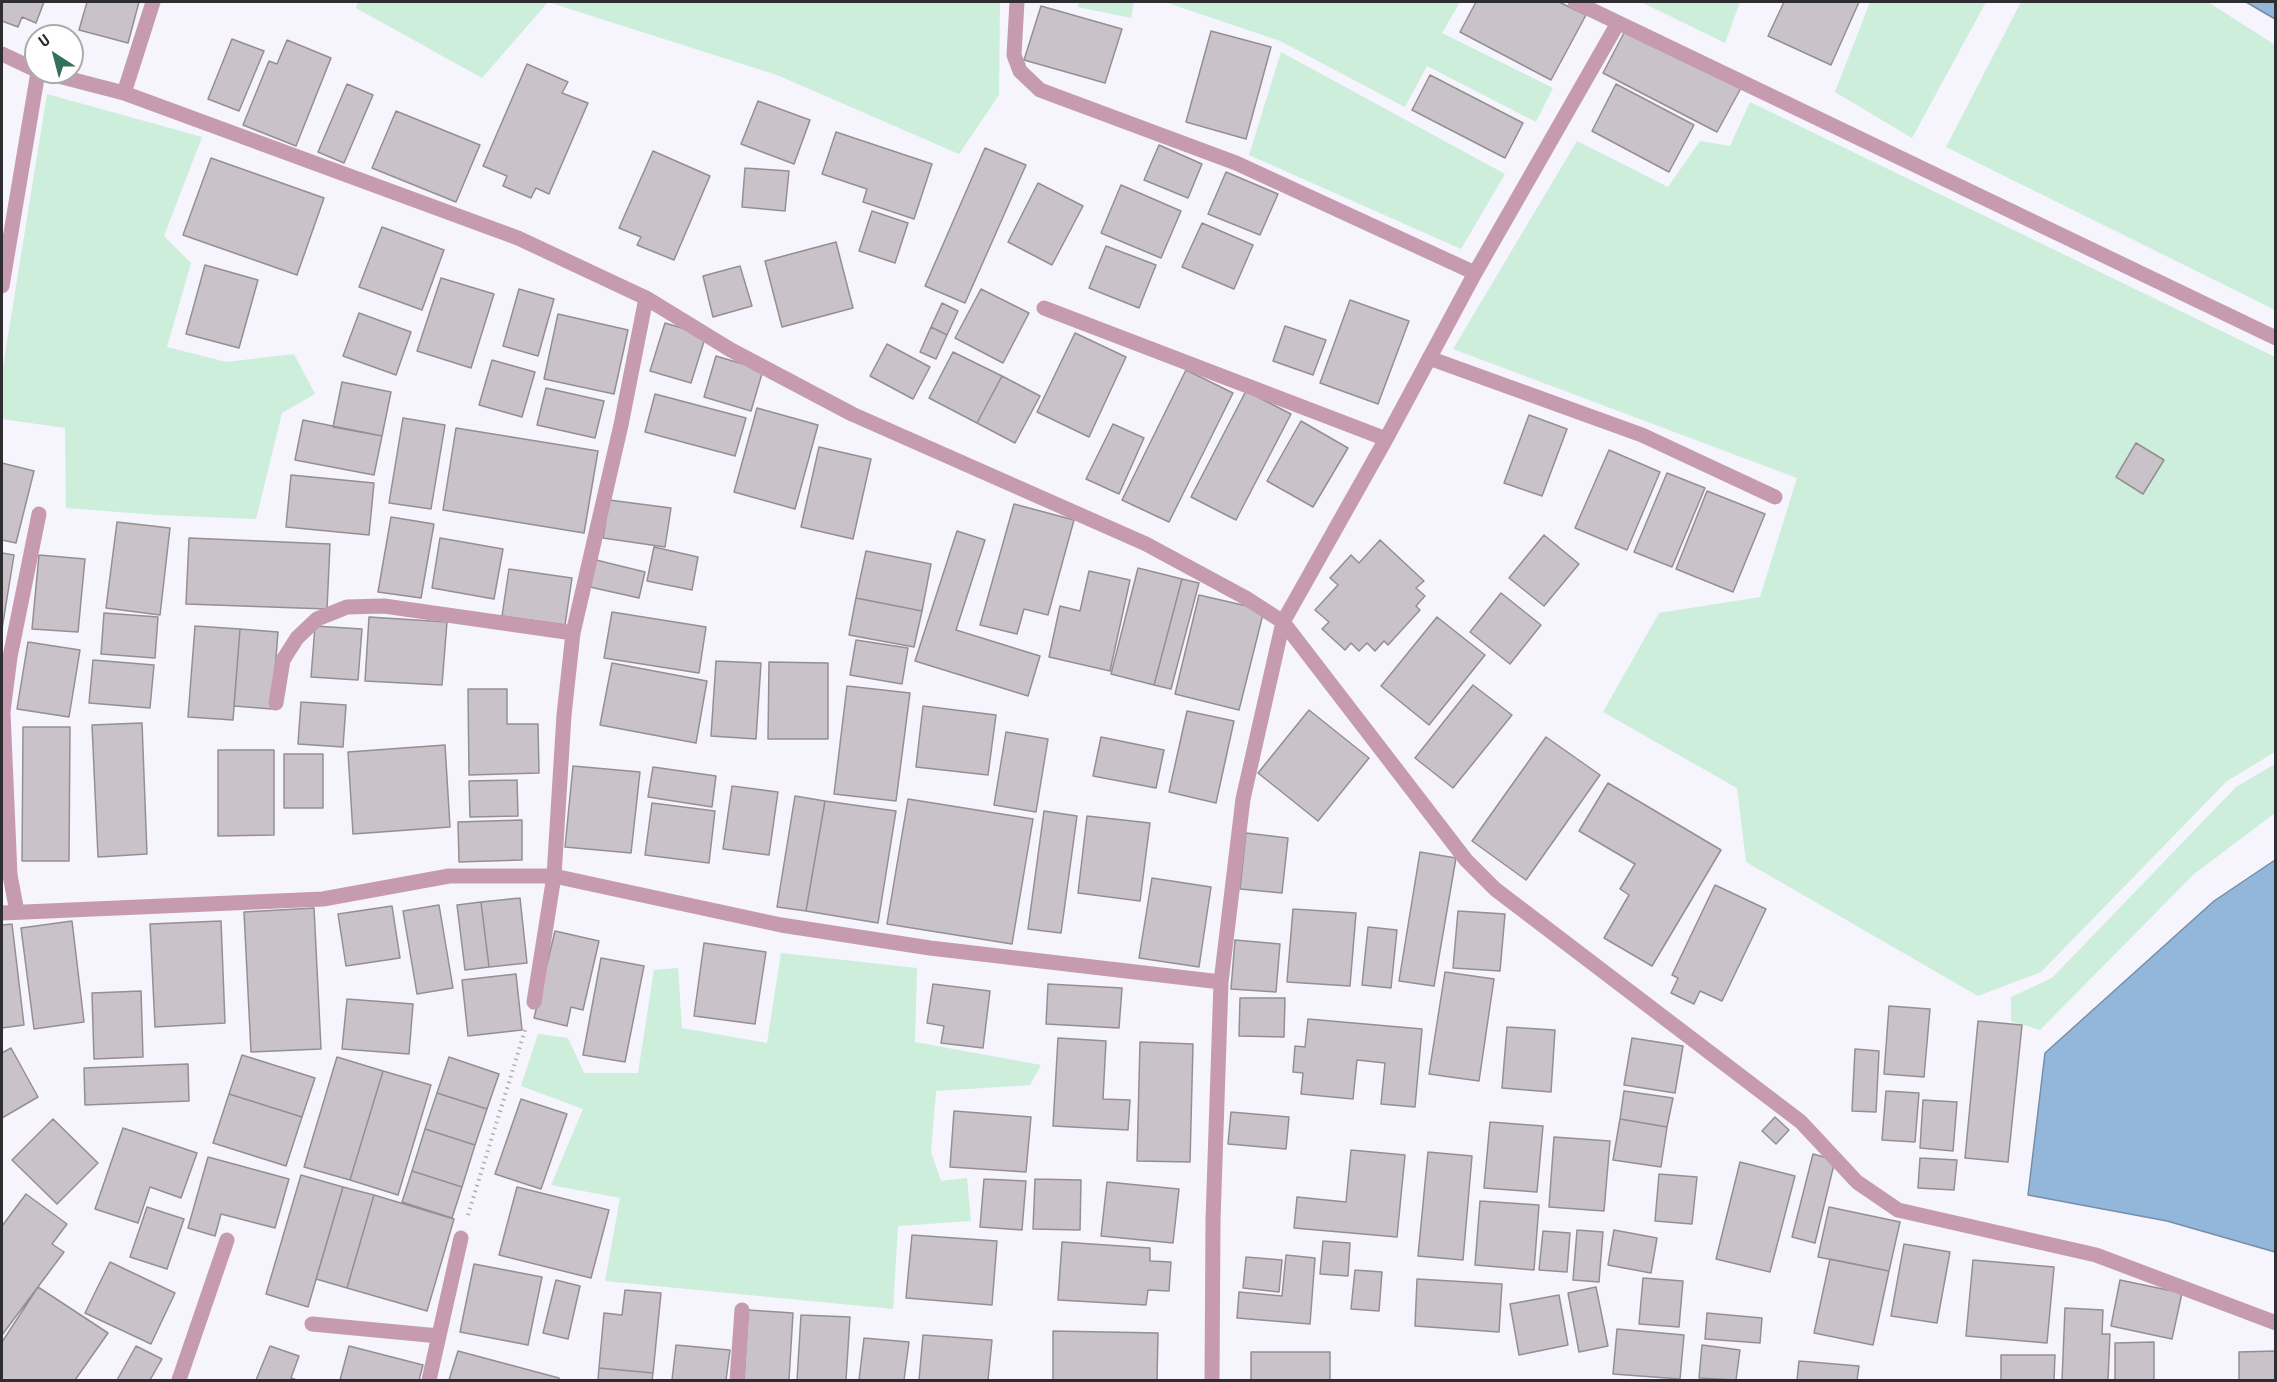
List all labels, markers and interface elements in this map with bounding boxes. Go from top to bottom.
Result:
north arrow [24,24,84,84]
text: U [35,30,54,51]

